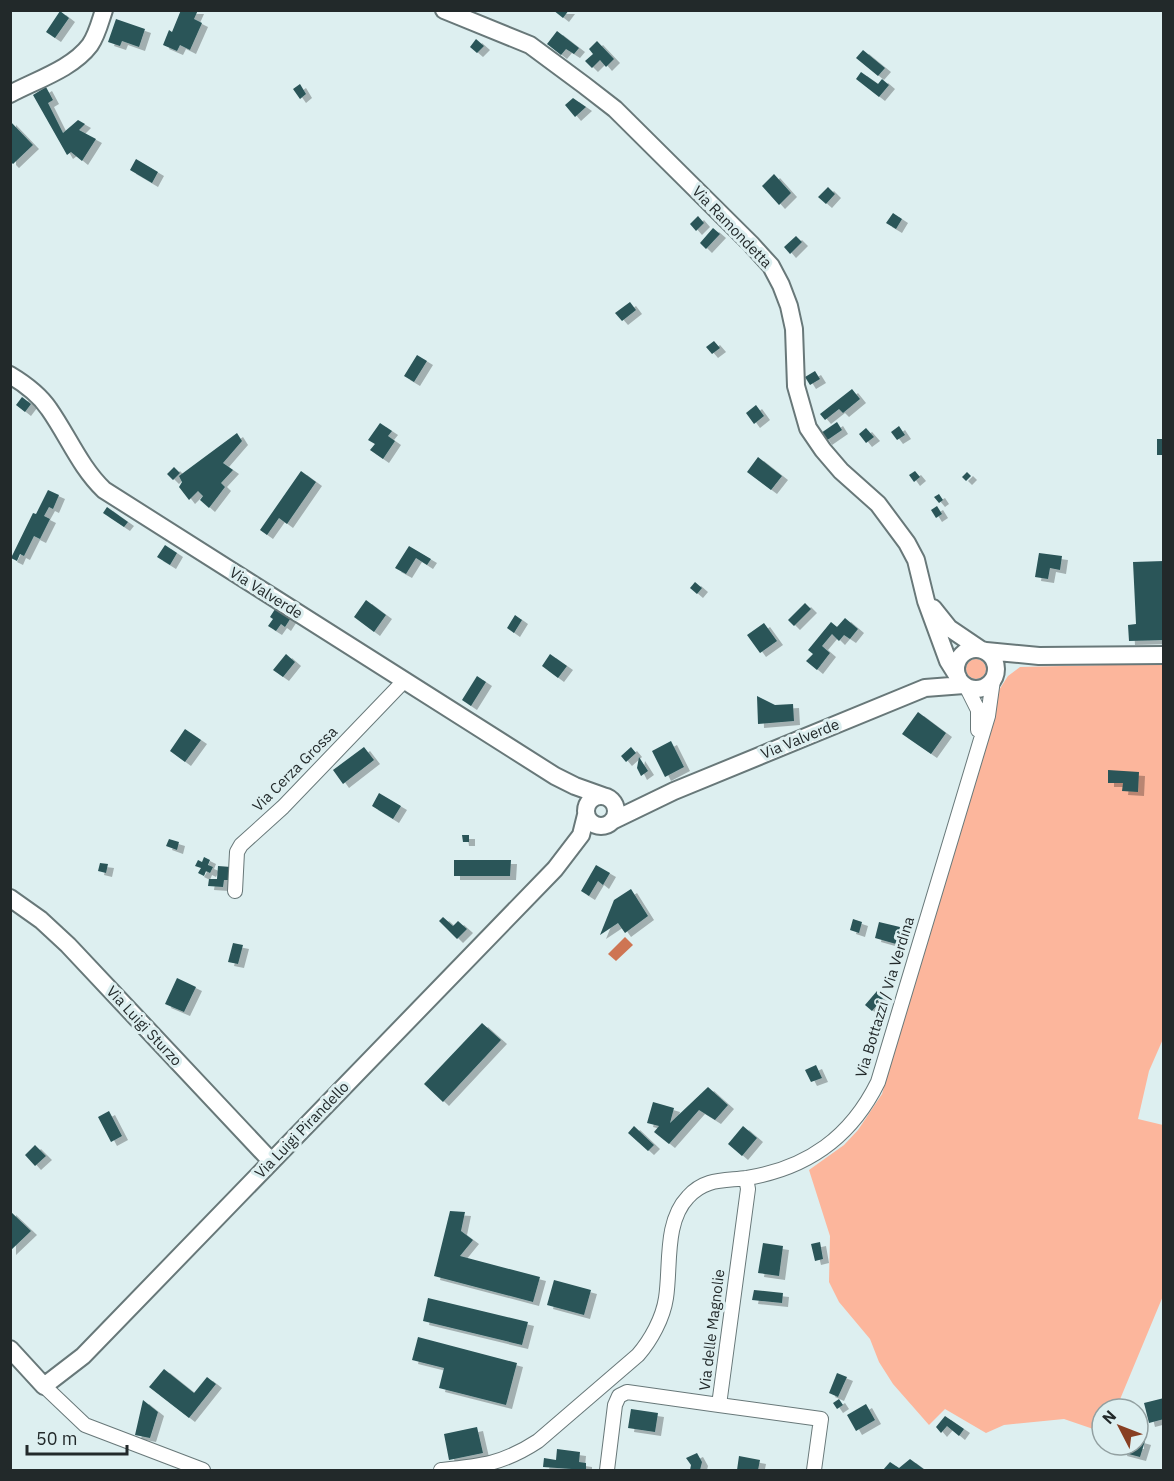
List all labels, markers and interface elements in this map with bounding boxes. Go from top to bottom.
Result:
street label: Via Ramondetta [688,181,776,272]
street label: Via Valverde [226,563,306,623]
street label: Via Valverde [758,714,842,763]
street label: Via Cerza Grossa [248,722,341,815]
street label: Via Bottazzi / Via Verdina [851,914,918,1080]
street label: Via Luigi Sturzo [102,982,186,1070]
street label: Via Luigi Pirandello [251,1077,353,1182]
street label: Via delle Magnolie [695,1268,728,1392]
north arrow [1090,1397,1150,1457]
text: N [1098,1406,1120,1428]
scale bar [27,1418,128,1456]
text: 50 m [36,1427,78,1450]

